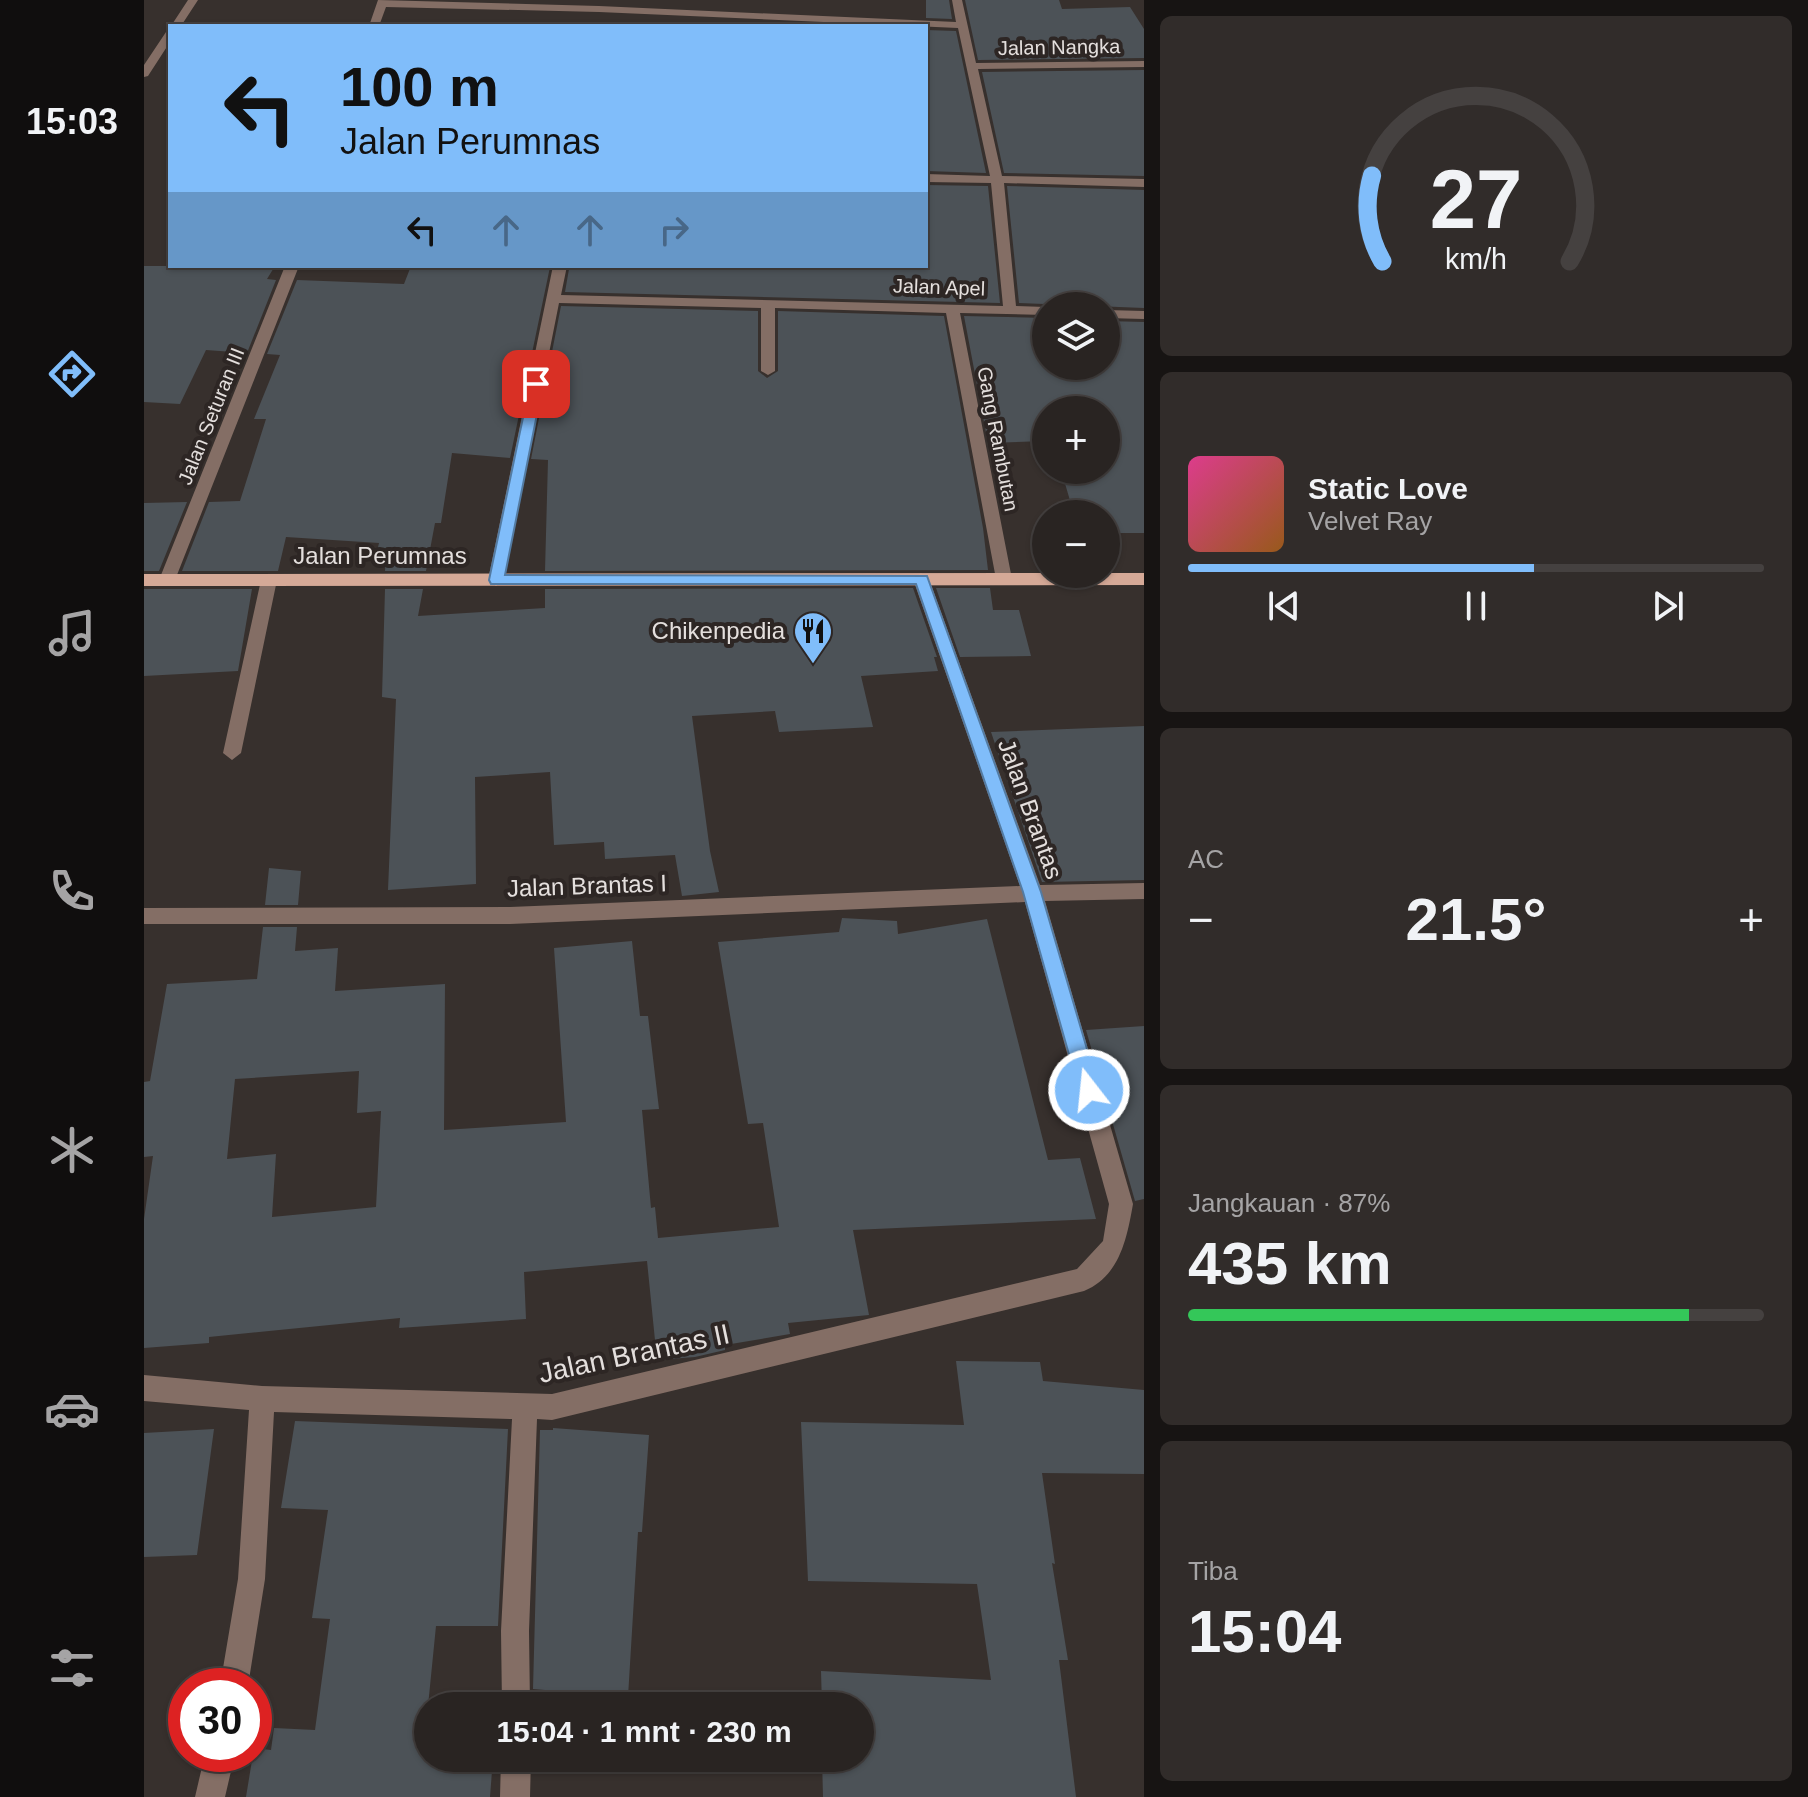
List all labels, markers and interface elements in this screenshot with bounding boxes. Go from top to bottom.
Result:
street label: Jalan Nangka [998,35,1121,59]
text: 100 m [340,55,499,118]
icon: left [208,56,312,160]
text: 15:03 [26,101,118,142]
text: Jalan Perumnas [340,121,600,162]
text: 27 [1430,153,1522,246]
icon: left [400,208,444,252]
icon: ahead [484,208,528,252]
icon: ahead [568,208,612,252]
icon: right [652,208,696,252]
text: km/h [1445,243,1507,275]
street label: Jalan Apel [892,274,986,300]
map controls [1032,292,1120,588]
button: layers [1032,292,1120,380]
street label: Jalan Seturan III [174,344,248,488]
icon: directions [44,346,100,402]
pin [502,350,570,418]
icon: arrive [514,362,558,406]
street label: Gang Rambutan [973,365,1023,513]
button: + [1032,396,1120,484]
text: Static Love [1308,472,1468,505]
button: − [1032,500,1120,588]
text: Velvet Ray [1308,506,1432,536]
street label: Jalan Perumnas [293,542,467,569]
icon: previous [1262,584,1306,628]
icon: pause [1454,584,1498,628]
icon: next [1646,584,1690,628]
icon: music [44,605,100,661]
restaurant icon: Chikenpedia [792,610,834,665]
place label: Chikenpedia [652,617,786,644]
street label: Jalan Brantas [993,735,1068,882]
text: AC [1188,844,1224,874]
icon: phone [44,863,100,919]
street label: Jalan Brantas I [507,869,667,902]
text: 21.5° [1406,886,1546,953]
text: − [1188,895,1214,944]
text: + [1738,895,1764,944]
position arrow [1047,1048,1131,1132]
icon: climate [44,1122,100,1178]
text: Jangkauan · 87% [1188,1188,1390,1218]
text: 435 km [1188,1230,1392,1297]
street label: Jalan Brantas II [536,1318,732,1389]
icon: car [44,1381,100,1437]
text: Tiba [1188,1556,1238,1586]
text: 15:04 [1188,1598,1341,1665]
icon: filters [44,1640,100,1696]
speed limit sign: 30 [168,1668,272,1772]
text: 15:04 · 1 mnt · 230 m [496,1715,792,1748]

